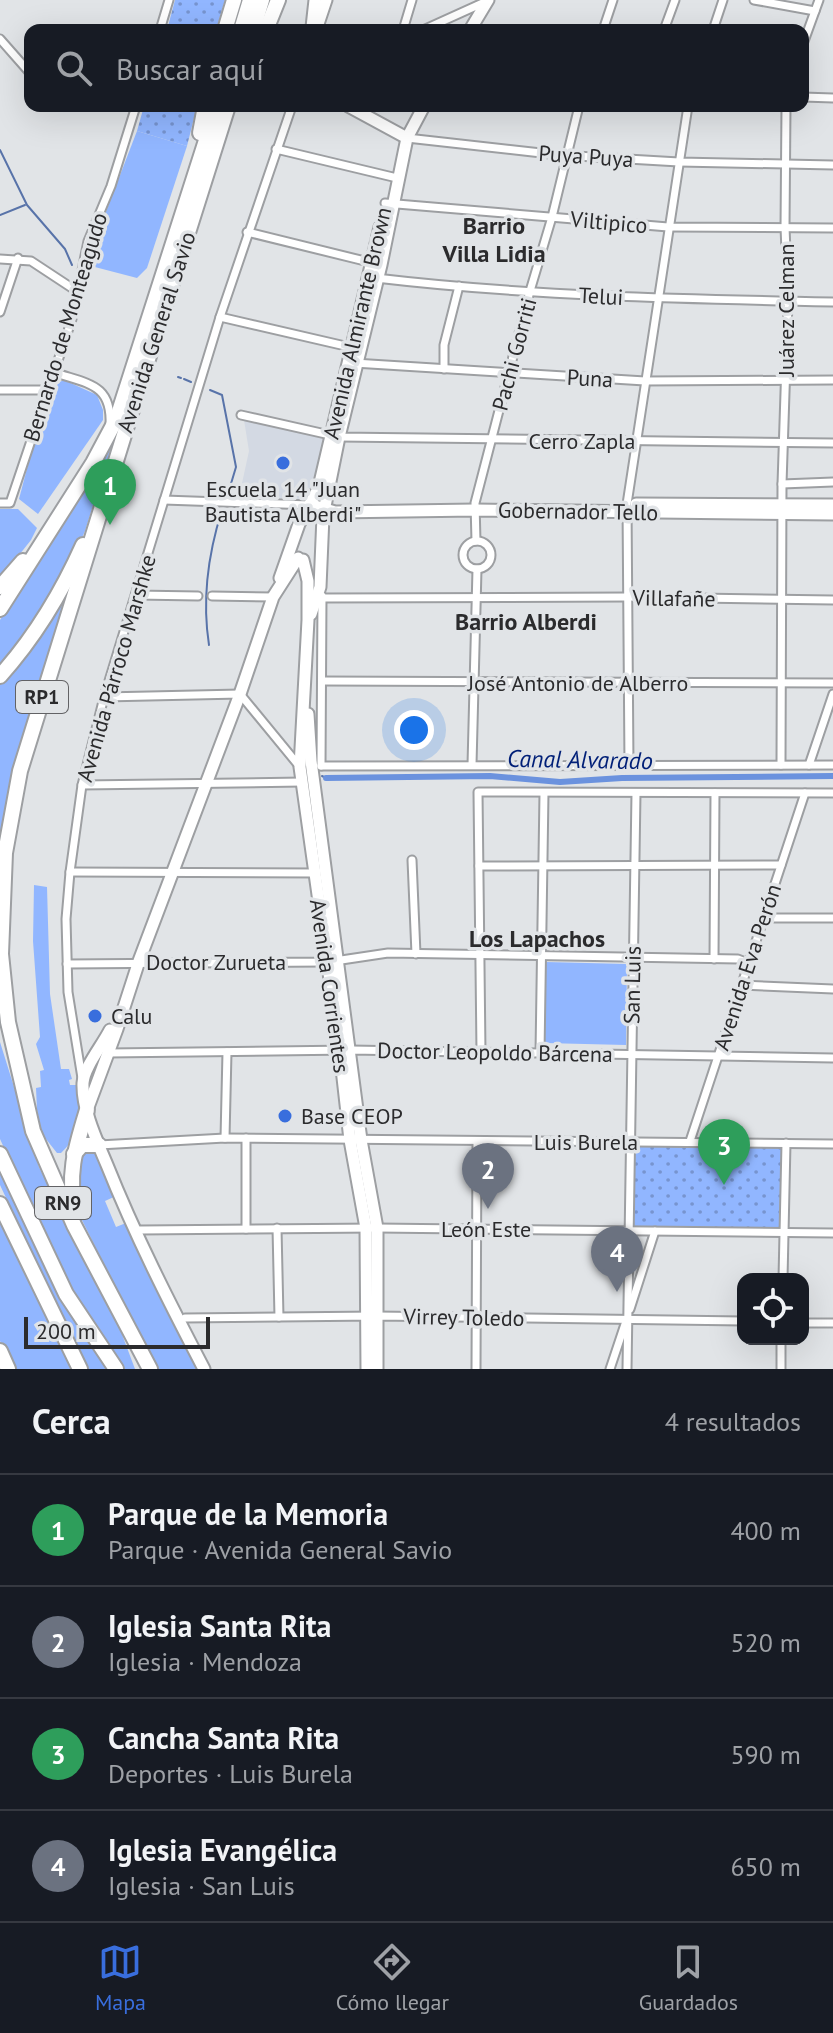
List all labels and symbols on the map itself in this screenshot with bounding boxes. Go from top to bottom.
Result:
street label: Puya Puya [538,139,634,173]
street label: Avenida Almirante Brown [317,204,397,442]
street label: Viltipico [568,205,649,239]
street label: Bernardo de Monteagudo [17,209,113,445]
district label: Barrio Villa Lidia [441,210,546,269]
street label: Avenida General Savio [110,228,202,436]
street label: Juárez Celman [772,244,800,377]
street label: Telui [578,281,624,311]
street label: Pachi Gorriti [486,295,542,413]
street label: Puna [566,363,614,393]
street label: Cerro Zapla [529,427,635,455]
marker: Escuela 14 "Juan Bautista Alberdi" [274,454,292,472]
pin: 1 [84,459,136,525]
place label: Escuela 14 "Juan Bautista Alberdi" [205,475,361,528]
street label: Gobernador Tello [498,496,658,526]
street label: Avenida Párroco Marshke [70,551,162,785]
street label: Villafañe [631,583,716,613]
district label: Barrio Alberdi [455,606,597,637]
street label: José Antonio de Alberro [467,669,688,697]
road number: RP1 [16,681,68,713]
your location [394,710,434,750]
water label: Canal Alvarado [507,743,653,776]
street label: Avenida Eva Perón [707,880,787,1054]
street label: Avenida Corrientes [304,897,356,1075]
district label: Los Lapachos [469,923,605,954]
street label: San Luis [617,946,647,1024]
street label: Doctor Zurueta [146,948,286,976]
place label: Calu [111,1002,152,1030]
marker: Calu [86,1007,104,1025]
street label: Doctor Leopoldo Bárcena [377,1036,613,1068]
place label: Base CEOP [301,1102,403,1130]
marker: Base CEOP [276,1107,294,1125]
pin: 3 [698,1119,750,1185]
street label: Luis Burela [534,1128,638,1156]
pin: 2 [462,1143,514,1209]
road number: RN9 [35,1187,91,1219]
street label: León Este [441,1215,531,1243]
pin: 4 [591,1226,643,1292]
street label: Virrey Toledo [402,1302,525,1332]
scale bar [24,1313,210,1349]

